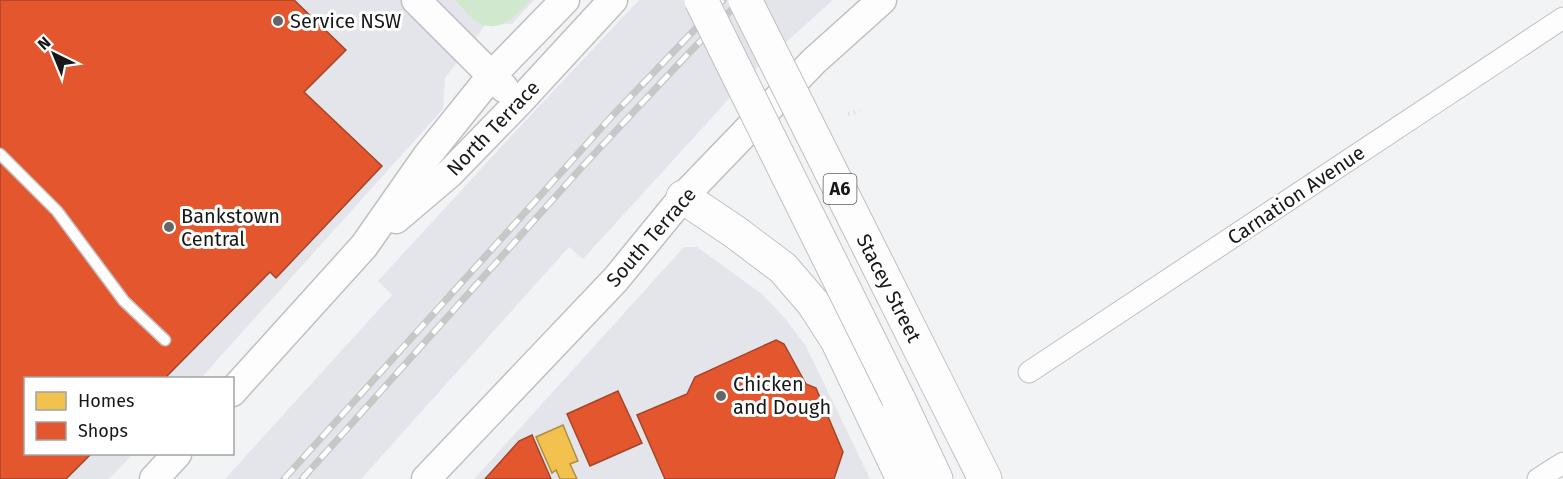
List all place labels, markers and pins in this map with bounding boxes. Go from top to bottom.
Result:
place label: Service NSW [290,9,402,33]
marker: Service NSW [271,14,285,28]
place label: Bankstown Central [181,204,280,251]
marker: Bankstown Central [162,220,176,234]
place label: Chicken and Dough [733,372,831,419]
marker: Chicken and Dough [714,389,728,403]

